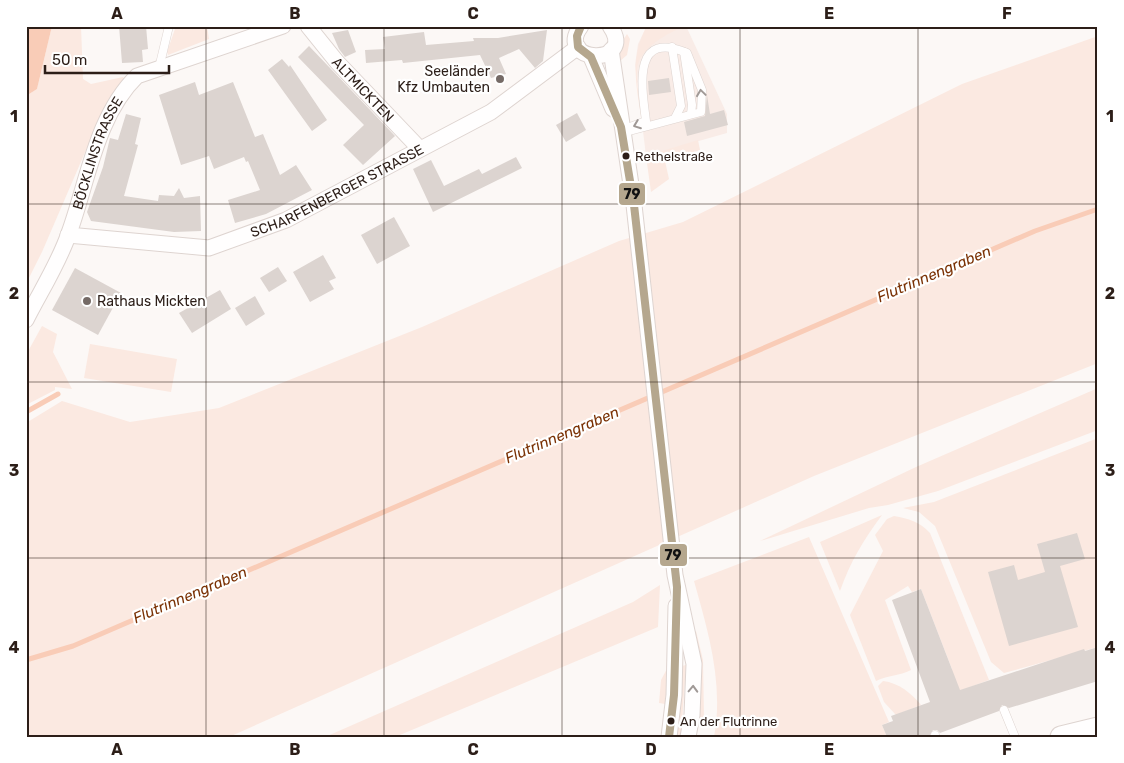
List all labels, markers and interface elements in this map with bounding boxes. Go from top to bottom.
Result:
text: A [111,4,123,23]
text: B [289,4,301,23]
text: C [467,4,479,23]
text: D [645,4,657,23]
text: E [824,4,834,23]
text: F [1002,4,1012,23]
scale bar [45,42,169,74]
text: 50 m [52,51,87,69]
street label: ALTMICKTEN [328,54,397,125]
place label: Seeländer Kfz Umbauten [397,63,491,96]
marker: Seeländer Kfz Umbauten [494,73,506,85]
one-way arrow [696,88,707,96]
street label: BÖCKLINSTRASSE [69,94,127,212]
text: 1 [10,107,18,126]
text: 1 [1106,107,1114,126]
one-way arrow [634,119,642,129]
street label: SCHARFENBERGER STRASSE [248,141,427,241]
place label: Rethelstraße [635,149,713,164]
marker: Rethelstraße [621,151,631,161]
line badge: 79 [618,182,646,206]
text: 79 [624,186,641,203]
water label: Flutrinnengraben [874,242,994,306]
text: 2 [9,284,19,303]
text: 2 [1105,284,1115,303]
place label: Rathaus Mickten [97,293,206,310]
marker: Rathaus Mickten [81,295,93,307]
water label: Flutrinnengraben [502,403,622,467]
text: 3 [9,461,19,480]
text: 3 [1105,461,1115,480]
line badge: 79 [659,543,688,567]
text: 79 [665,547,682,564]
water label: Flutrinnengraben [130,563,250,627]
text: 4 [9,638,20,657]
text: 4 [1105,638,1116,657]
one-way arrow [688,684,699,692]
place label: An der Flutrinne [680,714,777,729]
marker: An der Flutrinne [666,716,676,726]
text: A [111,740,123,759]
text: B [289,740,301,759]
text: C [467,740,479,759]
text: D [645,740,657,759]
text: E [824,740,834,759]
text: F [1002,740,1012,759]

